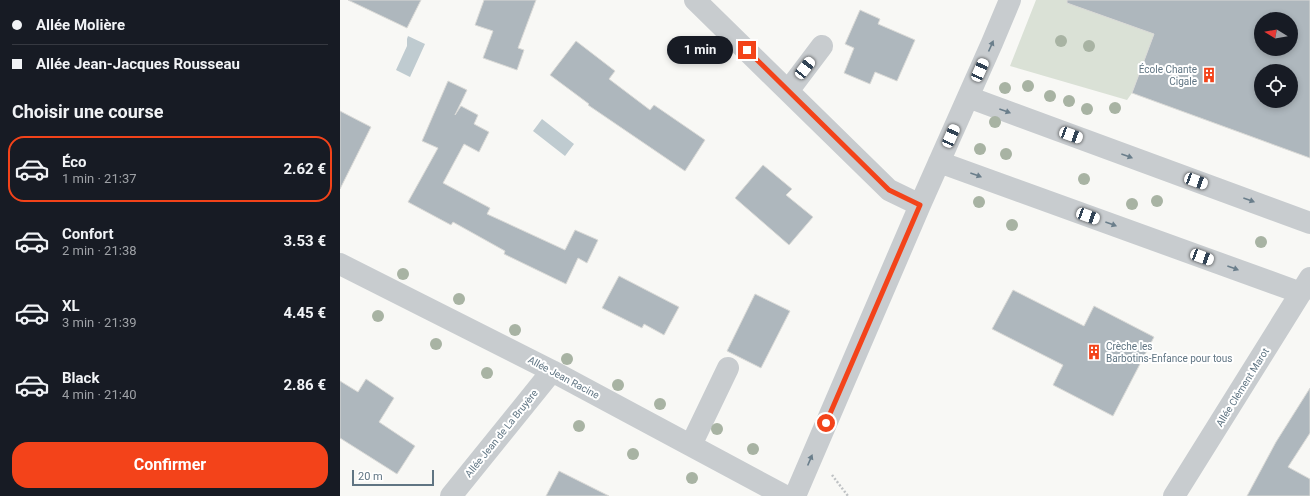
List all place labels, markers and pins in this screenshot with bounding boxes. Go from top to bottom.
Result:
place label: École Chante Cigale [1139,63,1197,87]
building icon: École Chante Cigale [1200,66,1218,84]
place label: Crèche les Barbotins-Enfance pour tous [1106,341,1232,364]
building icon: Crèche les Barbotins-Enfance pour tous [1085,343,1103,361]

